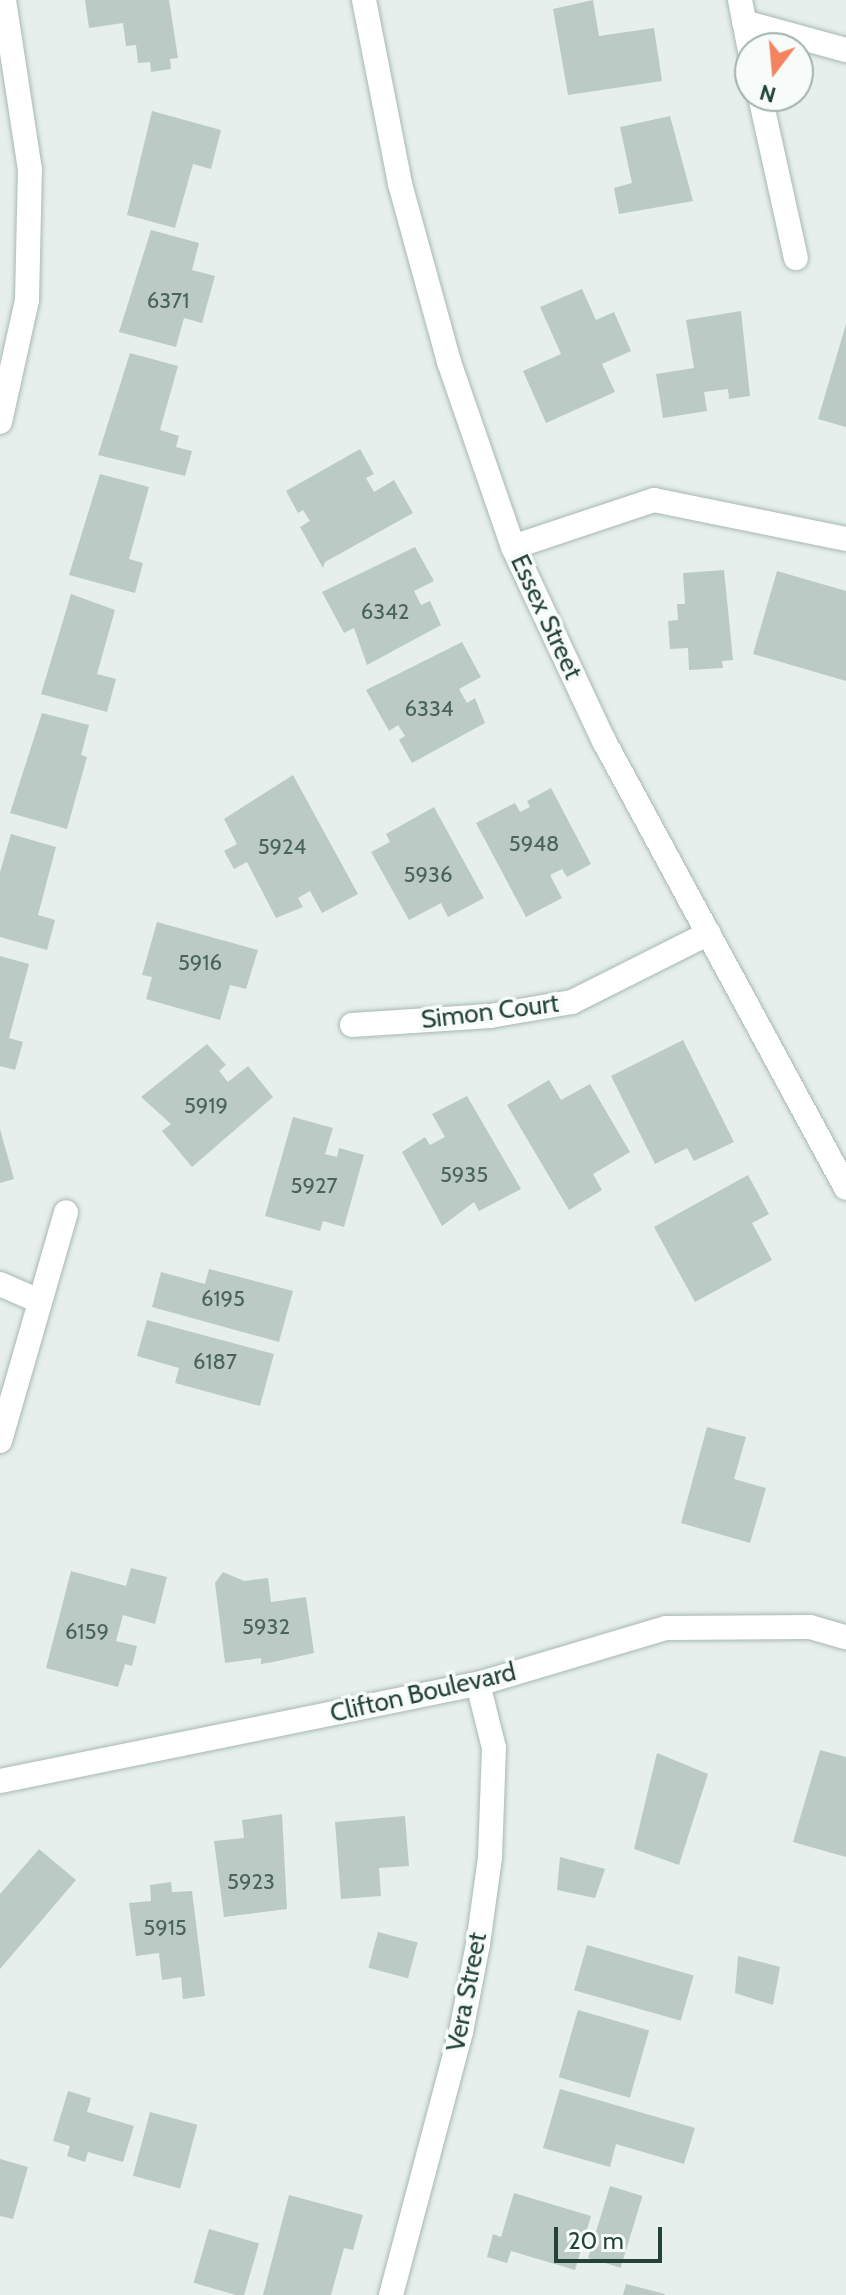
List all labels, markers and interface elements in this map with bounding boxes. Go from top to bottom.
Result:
north arrow [734,32,814,112]
text: N [757,79,779,109]
house number: 6371 [147,288,189,314]
street label: Essex Street [504,550,588,684]
house number: 6342 [361,599,409,625]
house number: 6334 [404,696,454,722]
house number: 5948 [509,831,559,857]
house number: 5924 [258,834,306,860]
house number: 5936 [404,862,452,888]
house number: 5916 [178,950,222,976]
street label: Simon Court [419,988,561,1036]
house number: 5919 [184,1093,228,1119]
house number: 5935 [440,1162,488,1188]
house number: 5927 [291,1173,337,1199]
house number: 6195 [201,1286,245,1312]
house number: 6187 [193,1349,237,1375]
house number: 5932 [242,1614,290,1640]
house number: 6159 [65,1619,109,1645]
street label: Clifton Boulevard [327,1656,519,1730]
house number: 5923 [227,1869,275,1895]
house number: 5915 [143,1915,187,1941]
street label: Vera Street [440,1930,494,2054]
scale bar [558,2211,666,2261]
text: 20 m [568,2226,624,2255]

